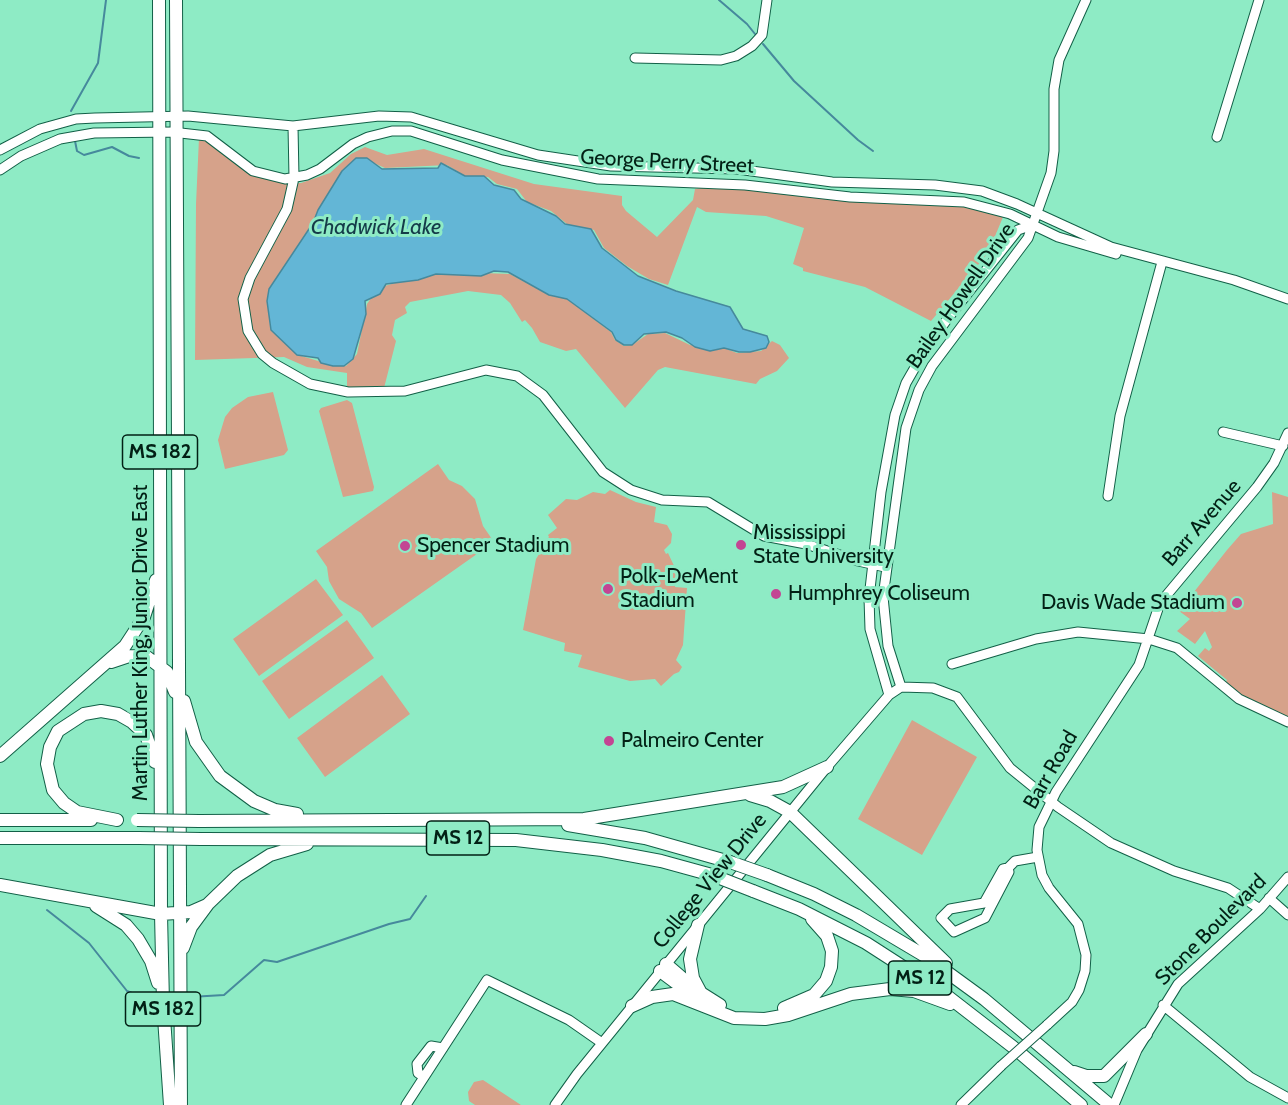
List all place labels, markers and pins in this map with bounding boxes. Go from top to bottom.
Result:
place label: Mississippi State University [753,520,894,570]
place label: Spencer Stadium [417,533,569,559]
marker: Mississippi State University [734,538,748,552]
marker: Spencer Stadium [398,539,412,553]
place label: Polk-DeMent Stadium [620,564,738,614]
place label: Humphrey Coliseum [788,581,970,607]
marker: Polk-DeMent Stadium [601,582,615,596]
marker: Humphrey Coliseum [769,587,783,601]
place label: Davis Wade Stadium [1041,590,1225,616]
marker: Davis Wade Stadium [1230,596,1244,610]
place label: Palmeiro Center [621,728,763,754]
marker: Palmeiro Center [602,734,616,748]

